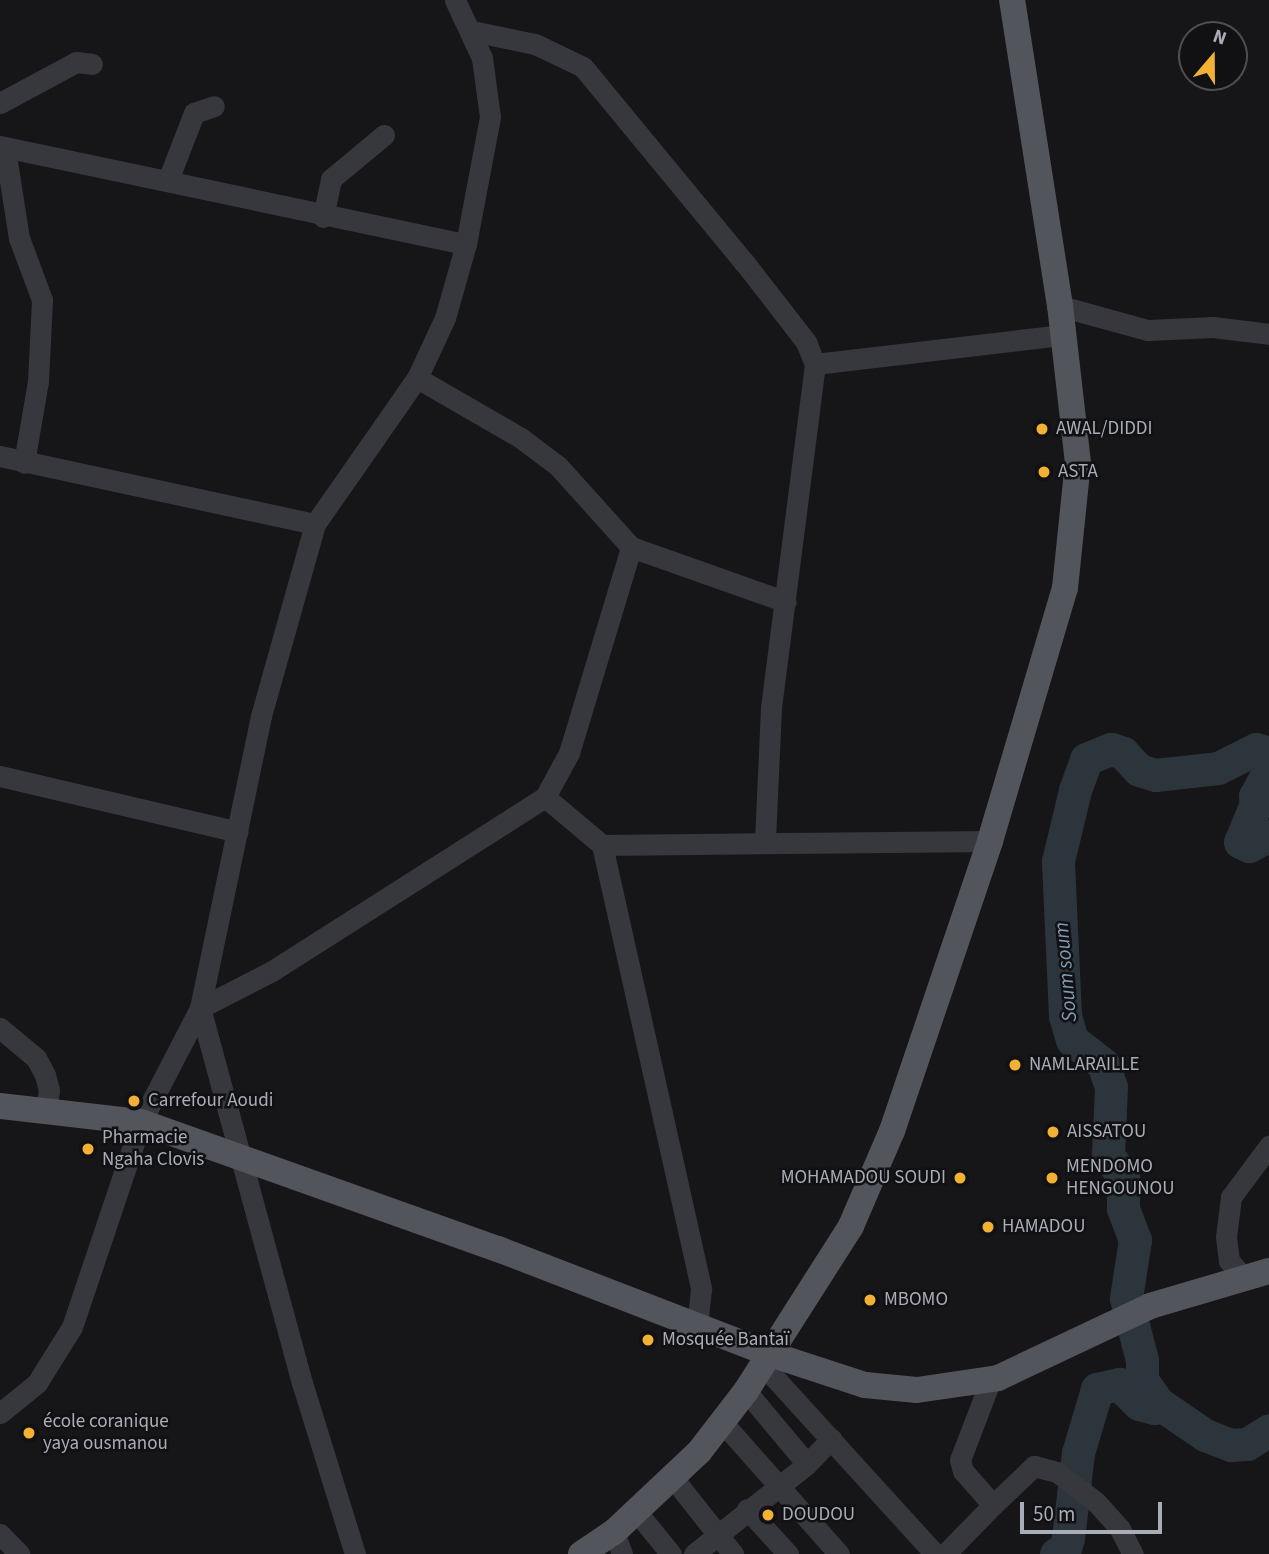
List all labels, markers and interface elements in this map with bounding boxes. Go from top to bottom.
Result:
north arrow [1178,21,1248,91]
text: N [1209,23,1230,53]
place label: AWAL/DIDDI [1056,418,1153,440]
marker: AWAL/DIDDI [1034,421,1050,437]
place label: ASTA [1058,461,1098,483]
marker: ASTA [1036,464,1052,480]
water label: Soum soum [1048,921,1082,1023]
place label: NAMLARAILLE [1029,1054,1140,1076]
marker: NAMLARAILLE [1007,1057,1023,1073]
place label: Carrefour Aoudi [148,1090,273,1112]
marker: Carrefour Aoudi [126,1093,142,1109]
place label: AISSATOU [1067,1121,1146,1143]
marker: AISSATOU [1045,1124,1061,1140]
place label: Pharmacie Ngaha Clovis [102,1127,204,1171]
marker: Pharmacie Ngaha Clovis [80,1141,96,1157]
place label: MENDOMO HENGOUNOU [1066,1156,1174,1200]
place label: MOHAMADOU SOUDI [781,1167,946,1189]
marker: MOHAMADOU SOUDI [952,1170,968,1186]
marker: MENDOMO HENGOUNOU [1044,1170,1060,1186]
place label: HAMADOU [1002,1216,1085,1238]
marker: HAMADOU [980,1219,996,1235]
place label: MBOMO [884,1289,948,1311]
marker: MBOMO [862,1292,878,1308]
place label: Mosquée Bantaï [662,1329,789,1351]
marker: Mosquée Bantaï [640,1332,656,1348]
place label: école coranique yaya ousmanou [43,1411,169,1455]
marker: école coranique yaya ousmanou [21,1425,37,1441]
scale bar [1024,1488,1166,1532]
text: 50 m [1033,1499,1075,1529]
place label: DOUDOU [782,1504,855,1526]
marker: DOUDOU [760,1507,776,1523]

